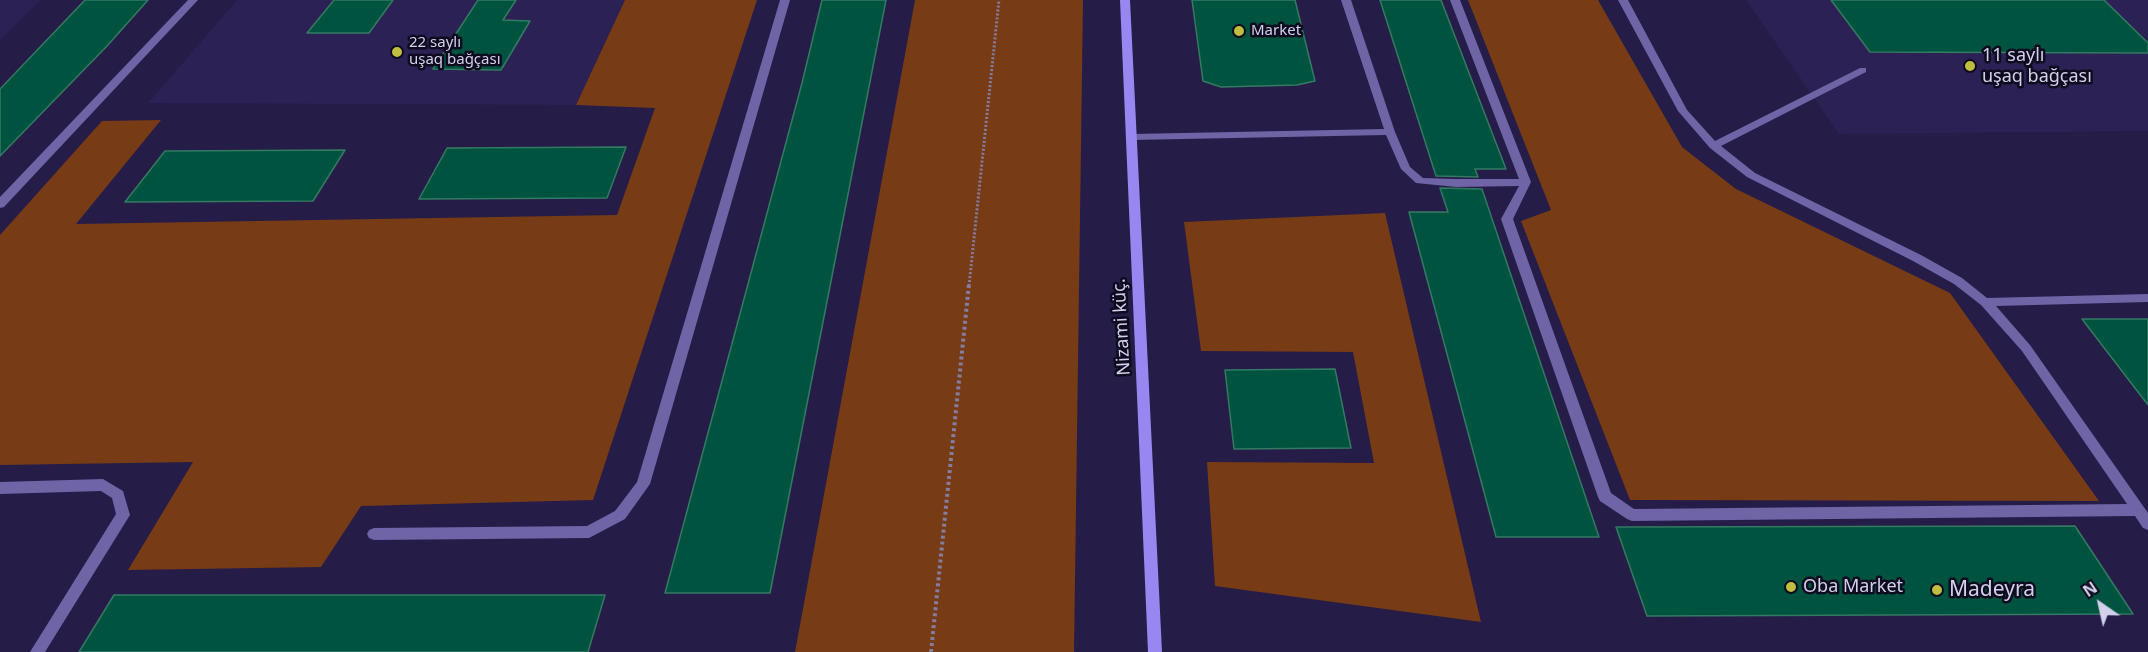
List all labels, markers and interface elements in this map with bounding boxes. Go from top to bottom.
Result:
place label: Market [1251,22,1301,40]
marker: Market [1232,24,1246,38]
place label: 22 saylı uşaq bağçası [409,34,501,69]
marker: 22 saylı uşaq bağçası [390,45,404,59]
place label: 11 saylı uşaq bağçası [1982,45,2092,88]
marker: 11 saylı uşaq bağçası [1963,59,1977,73]
street label: Nizami küç. [1109,278,1135,376]
north arrow [2070,574,2130,634]
place label: Oba Market [1803,576,1903,598]
text: N [2078,576,2101,602]
place label: Madeyra [1949,577,2035,603]
marker: Oba Market [1784,580,1798,594]
marker: Madeyra [1930,583,1944,597]

